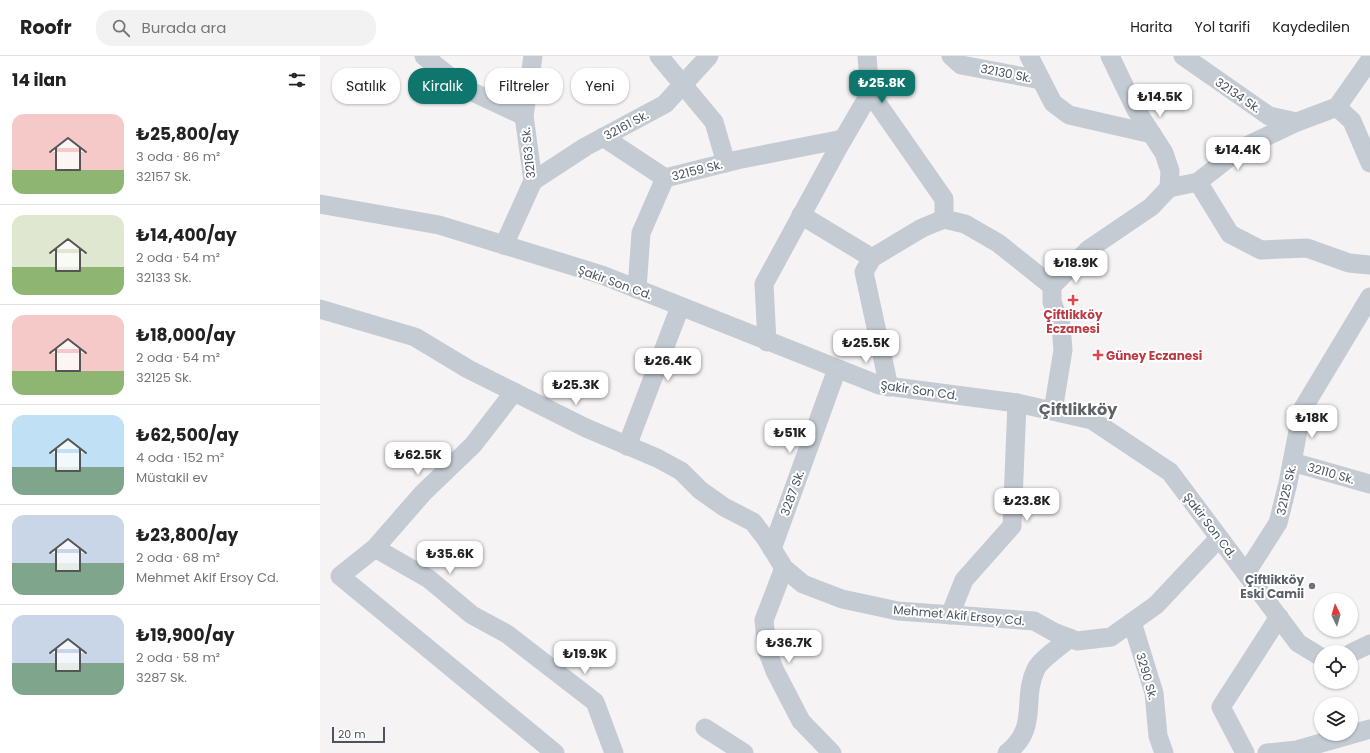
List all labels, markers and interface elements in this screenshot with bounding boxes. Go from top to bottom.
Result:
search box [96,10,376,46]
text: Roofr [20,14,72,41]
icon: search [110,17,132,39]
text: Burada ara [142,17,226,38]
text: Harita [1130,17,1173,37]
text: Yol tarifi [1195,17,1250,37]
text: Kaydedilen [1272,17,1350,37]
street label: 32130 Sk. [979,60,1033,86]
text: 14 ilan [12,68,67,92]
chip: Satılık [332,68,400,104]
chip: Kiralık [408,68,477,104]
chip: Filtreler [485,68,563,104]
chip: Yeni [571,68,629,104]
icon: filters [286,69,308,91]
pin: ₺25.8K [849,70,915,104]
text: ₺25.8K [858,73,906,92]
street label: 32134 Sk. [1212,74,1264,116]
pin: ₺14.5K [1127,84,1193,118]
text: ₺14.5K [1137,87,1183,106]
street label: 32161 Sk. [601,106,651,144]
text: ₺25,800/ay [136,122,239,146]
street label: 32163 Sk. [517,127,539,179]
icon: home [44,130,92,178]
pin: ₺14.4K [1205,137,1271,171]
text: ₺14.4K [1215,140,1261,159]
text: 3 oda · 86 m² [136,147,220,166]
street label: 32159 Sk. [670,155,724,185]
text: 32157 Sk. [136,167,191,186]
text: ₺14,400/ay [136,223,237,247]
icon: home [44,231,92,279]
text: 2 oda · 54 m² [136,248,220,267]
pin: ₺18.9K [1043,250,1109,284]
text: ₺18.9K [1054,253,1098,272]
street label: Şakir Son Cd. [576,261,654,303]
text: 32133 Sk. [136,268,191,287]
marker: Çiftlikköy Eczanesi [1068,295,1078,305]
place label: Çiftlikköy Eczanesi [1043,306,1103,337]
text: ₺18,000/ay [136,323,236,347]
pin: ₺25.5K [833,330,899,364]
icon: home [44,331,92,379]
text: ₺25.5K [842,333,890,352]
place label: Güney Eczanesi [1106,347,1202,364]
text: 2 oda · 54 m² [136,348,220,367]
pin: ₺26.4K [635,348,701,382]
marker: Güney Eczanesi [1093,350,1103,360]
text: ₺26.4K [644,351,692,370]
text: 32125 Sk. [136,368,191,387]
pin: ₺25.3K [543,372,609,406]
text: ₺25.3K [552,375,600,394]
street label: Şakir Son Cd. [879,376,959,404]
district label: Çiftlikköy [1039,398,1118,421]
pin: ₺18K [1288,405,1336,439]
text: ₺18K [1295,408,1329,427]
pin: ₺51K [766,420,814,454]
text: ₺62,500/ay [136,423,239,447]
text: ₺51K [773,423,807,442]
icon: home [44,431,92,479]
pin: ₺62.5K [385,442,451,476]
text: ₺62.5K [394,445,442,464]
text: 4 oda · 152 m² [136,448,224,467]
street label: 32110 Sk. [1306,458,1356,488]
street label: 32125 Sk. [1272,463,1300,517]
text: Müstakil ev [136,468,208,487]
street label: 3287 Sk. [776,468,808,518]
pin: ₺23.8K [994,488,1060,522]
street label: Şakir Son Cd. [1180,489,1240,561]
text: ₺23.8K [1003,491,1051,510]
text: ₺23,800/ay [136,523,238,547]
icon: home [44,531,92,579]
pin: ₺35.6K [417,541,483,575]
text: ₺35.6K [426,544,474,563]
text: 2 oda · 68 m² [136,548,220,567]
text: Mehmet Akif Ersoy Cd. [136,568,279,587]
place label: Çiftlikköy Eski Camii [1240,571,1304,602]
marker: Çiftlikköy Eski Camii [1307,581,1317,591]
north arrow [1314,593,1358,637]
map controls [1314,593,1358,741]
street label: Mehmet Akif Ersoy Cd. [893,601,1025,629]
text: ₺19,900/ay [136,623,235,647]
pin: ₺36.7K [756,630,822,664]
icon: home [44,631,92,679]
text: ₺36.7K [766,633,812,652]
pin: ₺19.9K [552,641,618,675]
text: ₺19.9K [563,644,607,663]
button: locate [1314,645,1358,689]
text: 2 oda · 58 m² [136,648,220,667]
street label: 3290 Sk. [1132,651,1162,701]
text: 3287 Sk. [136,668,187,687]
button: layers [1314,697,1358,741]
scale bar [332,725,385,744]
text: 20 m [338,726,366,742]

